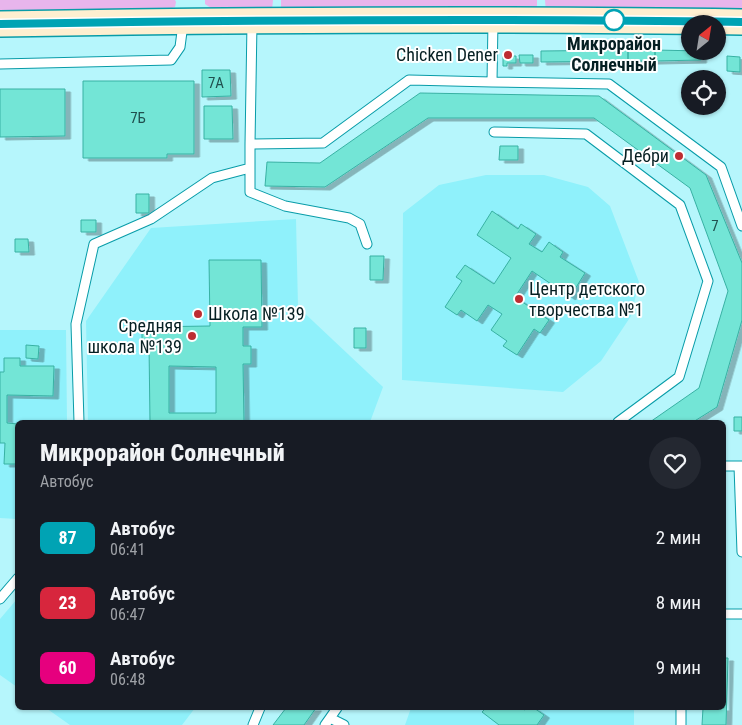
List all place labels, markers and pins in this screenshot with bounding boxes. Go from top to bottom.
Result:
marker: Микрорайон Солнечный [603,9,625,31]
place label: Микрорайон Солнечный [567,33,661,75]
place label: Chicken Dener [396,44,499,65]
marker: Chicken Dener [502,49,514,61]
place label: Дебри [622,145,669,166]
marker: Дебри [673,150,685,162]
place label: Центр детского творчества №1 [529,278,645,320]
marker: Центр детского творчества №1 [513,293,525,305]
place label: Школа №139 [208,303,305,324]
marker: Школа №139 [192,308,204,320]
place label: Средняя школа №139 [87,315,182,357]
marker: Средняя школа №139 [186,330,198,342]

